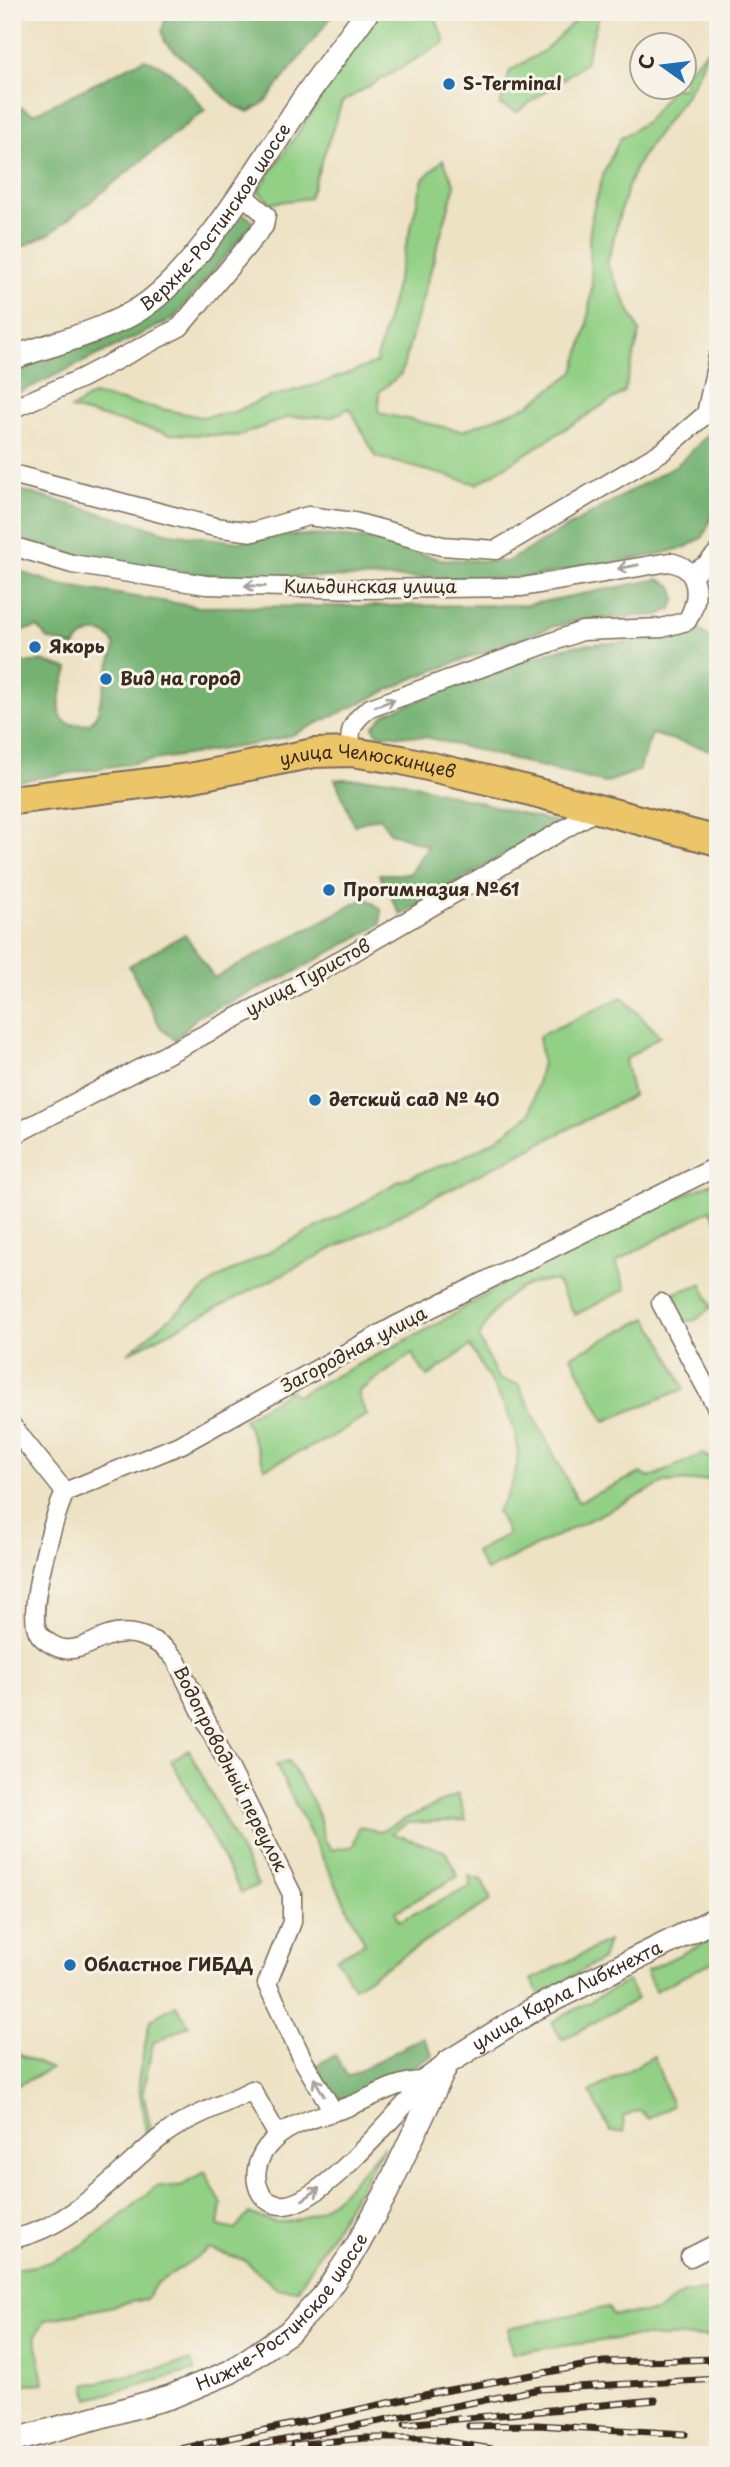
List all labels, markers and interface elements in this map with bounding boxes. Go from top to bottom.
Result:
north arrow [628,32,698,102]
text: С [630,51,661,72]
place label: S-Terminal [463,69,561,96]
marker: S-Terminal [441,76,457,92]
street label: Верхне-Ростинское шоссе [134,117,296,317]
one-way arrow [617,561,640,575]
street label: Кильдинская улица [284,572,457,599]
one-way arrow [244,579,267,593]
place label: Якорь [49,632,105,659]
marker: Якорь [27,639,43,655]
place label: Вид на город [120,664,241,691]
marker: Вид на город [98,671,114,687]
one-way arrow [373,695,395,708]
street label: улица Челюскинцев [277,737,459,784]
place label: Прогимназия №61 [343,875,520,902]
marker: Прогимназия №61 [321,882,337,898]
street label: улица Туристов [240,931,375,1022]
place label: детский сад № 40 [329,1085,499,1112]
marker: детский сад № 40 [307,1092,323,1108]
street label: Загородная улица [275,1298,432,1399]
street label: Водопроводный переулок [168,1661,295,1876]
street label: улица Карла Либкнехта [466,1933,667,2057]
place label: Областное ГИБДД [84,1950,254,1977]
marker: Областное ГИБДД [62,1957,78,1973]
one-way arrow [311,2077,325,2097]
one-way arrow [301,2186,320,2201]
street label: Нижне-Ростинское шоссе [191,2228,374,2397]

